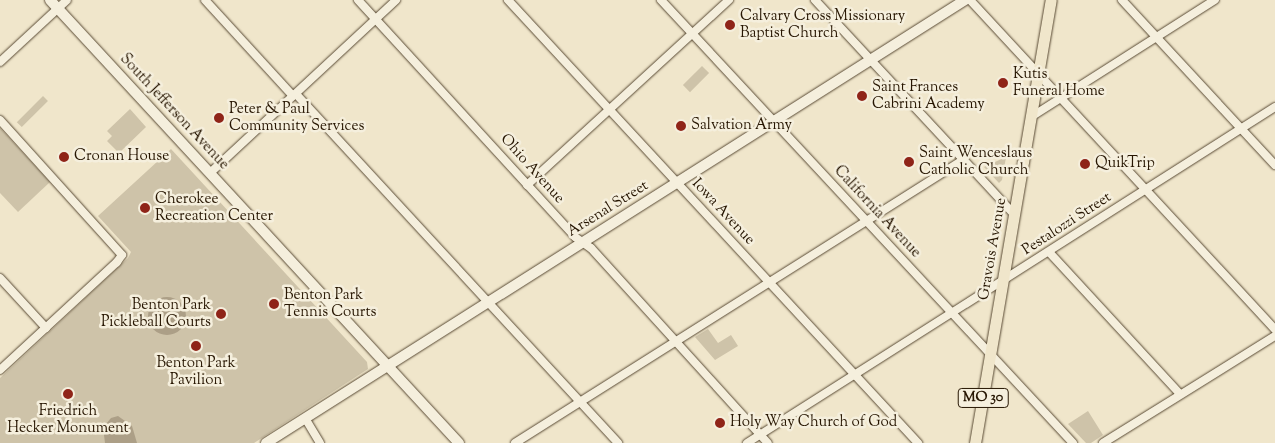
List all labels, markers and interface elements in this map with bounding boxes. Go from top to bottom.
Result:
place label: Calvary Cross Missionary Baptist Church [740,7,905,42]
marker: Calvary Cross Missionary Baptist Church [724,19,736,31]
street label: South Jefferson Avenue [116,50,232,174]
place label: Kutis Funeral Home [1013,65,1105,100]
marker: Kutis Funeral Home [997,77,1009,89]
place label: Saint Frances Cabrini Academy [872,78,985,113]
marker: Saint Frances Cabrini Academy [856,90,868,102]
place label: Peter & Paul Community Services [229,100,364,135]
marker: Peter & Paul Community Services [213,112,225,124]
place label: Salvation Army [691,117,792,135]
marker: Salvation Army [675,120,687,132]
street label: Ohio Avenue [496,131,568,207]
place label: Saint Wenceslaus Catholic Church [919,144,1032,179]
place label: Cronan House [74,148,169,166]
marker: Cronan House [58,151,70,163]
place label: QuikTrip [1095,155,1155,173]
marker: Saint Wenceslaus Catholic Church [903,156,915,168]
marker: QuikTrip [1079,158,1091,170]
street label: California Avenue [830,162,924,262]
street label: Iowa Avenue [688,175,758,249]
street label: Arsenal Street [564,177,652,241]
street label: Pestalozzi Street [1019,189,1115,259]
place label: Cherokee Recreation Center [155,190,273,225]
street label: Gravois Avenue [975,196,1011,302]
marker: Cherokee Recreation Center [139,202,151,214]
place label: Benton Park Tennis Courts [284,286,376,321]
place label: Benton Park Pickleball Courts [101,296,211,331]
marker: Benton Park Tennis Courts [268,298,280,310]
marker: Benton Park Pickleball Courts [215,308,227,320]
marker: Benton Park Pavilion [190,340,202,352]
place label: Benton Park Pavilion [156,354,236,389]
road number: MO 30 [957,386,1009,409]
marker: Friedrich Hecker Monument [62,388,74,400]
place label: Friedrich Hecker Monument [7,402,129,437]
place label: Holy Way Church of God [730,414,897,432]
marker: Holy Way Church of God [714,417,726,429]

